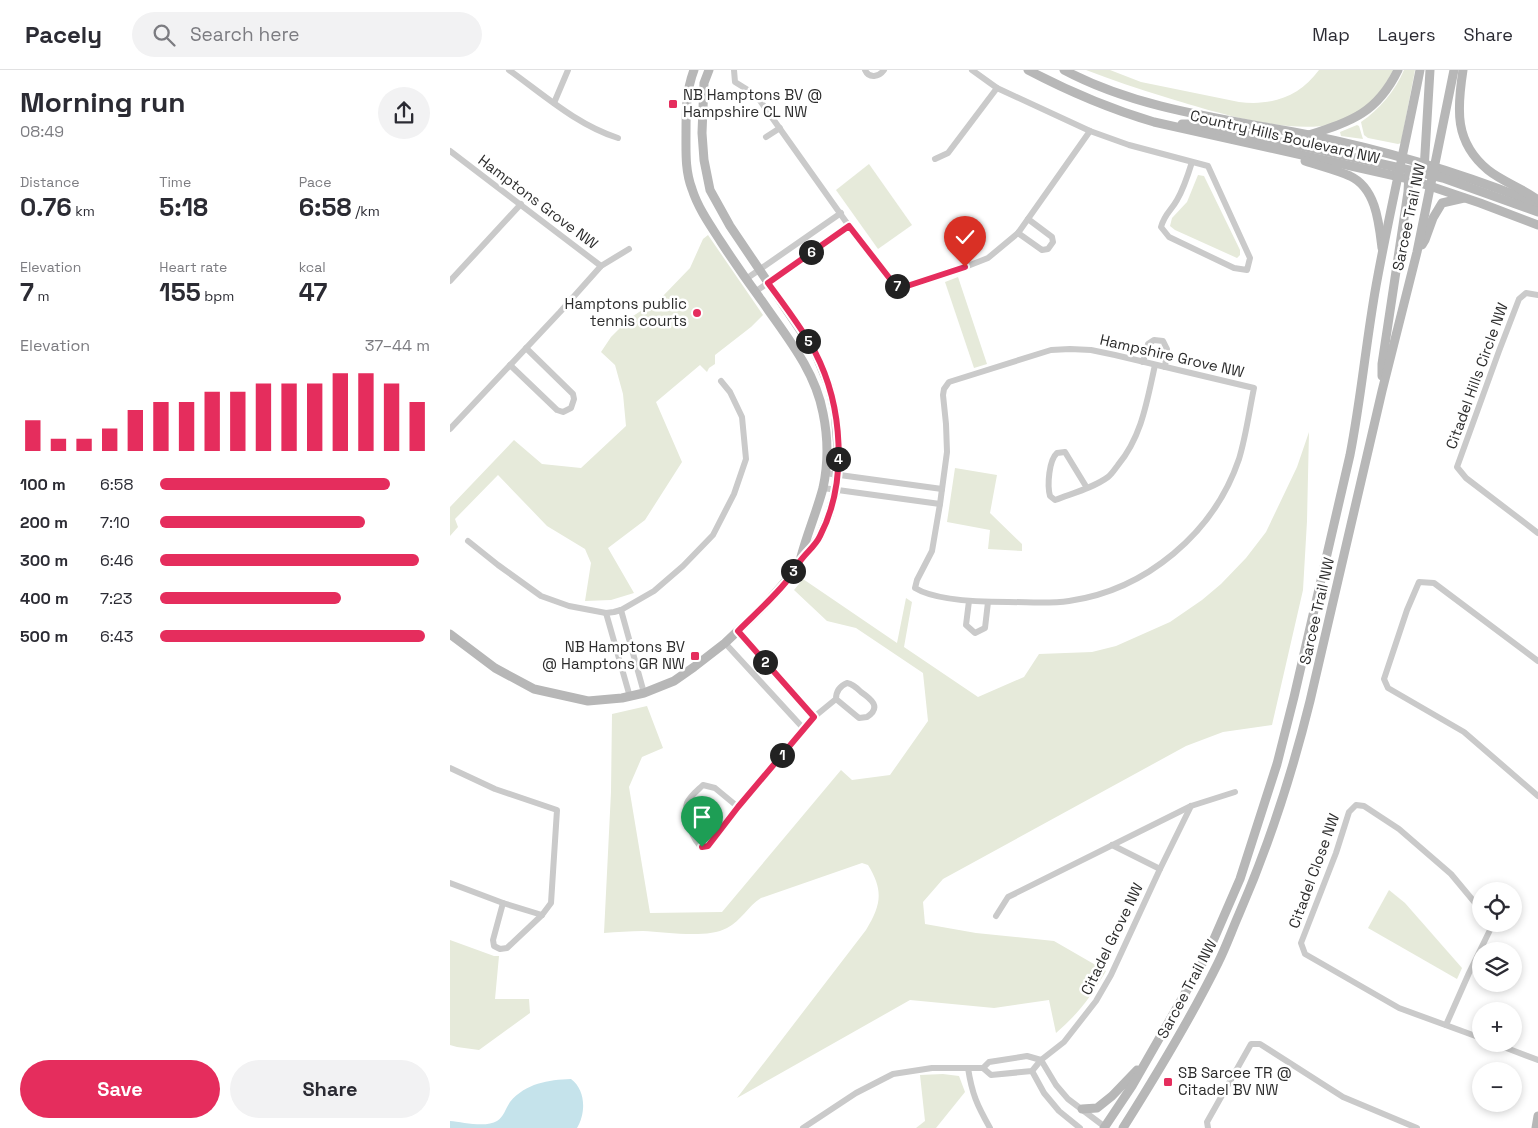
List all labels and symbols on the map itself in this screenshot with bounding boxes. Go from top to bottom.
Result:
place label: NB Hamptons BV @ Hampshire CL NW [683,85,822,121]
marker: NB Hamptons BV @ Hampshire CL NW [667,98,679,110]
street label: Country Hills Boulevard NW [1188,105,1382,168]
street label: Hamptons Grove NW [475,150,602,253]
street label: Sarcee Trail NW [1388,161,1429,272]
pin [944,216,986,267]
pin: 6 [798,240,824,264]
pin: 7 [884,274,910,298]
place label: Hamptons public tennis courts [565,294,687,330]
street label: Citadel Hills Circle NW [1441,300,1512,452]
marker: Hamptons public tennis courts [691,307,703,319]
pin: 5 [796,328,820,354]
street label: Hampshire Grove NW [1098,330,1246,381]
pin: 4 [826,446,850,472]
street label: Sarcee Trail NW [1295,555,1338,666]
pin: 3 [780,558,806,584]
place label: NB Hamptons BV @ Hamptons GR NW [542,637,685,673]
marker: NB Hamptons BV @ Hamptons GR NW [689,650,701,662]
pin: 2 [752,650,778,674]
pin: 1 [770,742,794,768]
pin [681,796,723,847]
street label: Citadel Close NW [1284,811,1343,931]
street label: Citadel Grove NW [1076,880,1147,998]
street label: Sarcee Trail NW [1152,936,1221,1042]
place label: SB Sarcee TR @ Citadel BV NW [1178,1063,1292,1099]
marker: SB Sarcee TR @ Citadel BV NW [1162,1076,1174,1088]

